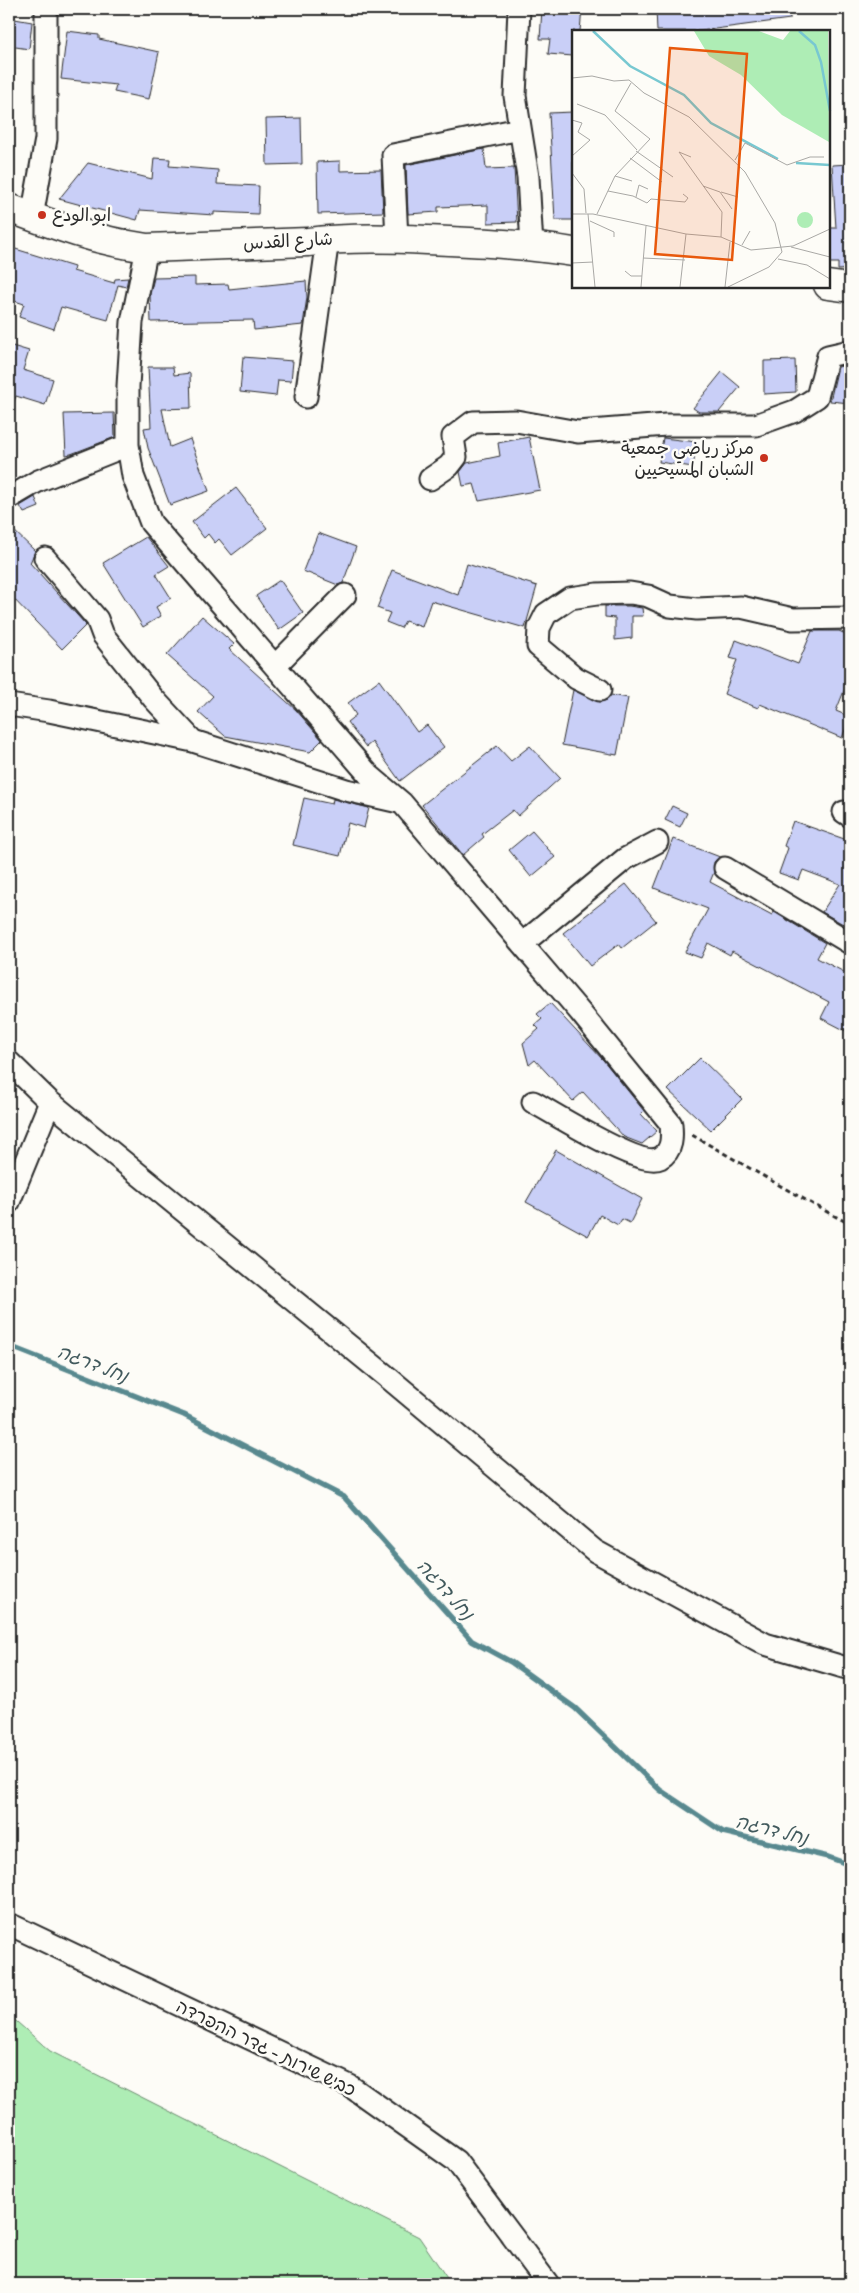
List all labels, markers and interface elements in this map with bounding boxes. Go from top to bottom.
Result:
inset map [572,30,829,288]
place label: ابو الودع [52,202,111,227]
marker: ابو الودع [36,209,48,221]
street label: شارع القدس [242,226,334,255]
place label: مركز رياضي جمعية الشبان المسيحيين [621,435,754,481]
marker: مركز رياضي جمعية الشبان المسيحيين [758,452,770,464]
water label: נחל דרגה [54,1338,133,1389]
water label: נחל דרגה [412,1553,481,1626]
water label: נחל דרגה [733,1807,812,1851]
street label: כביש שירות - גדר ההפרדה [172,1993,360,2102]

